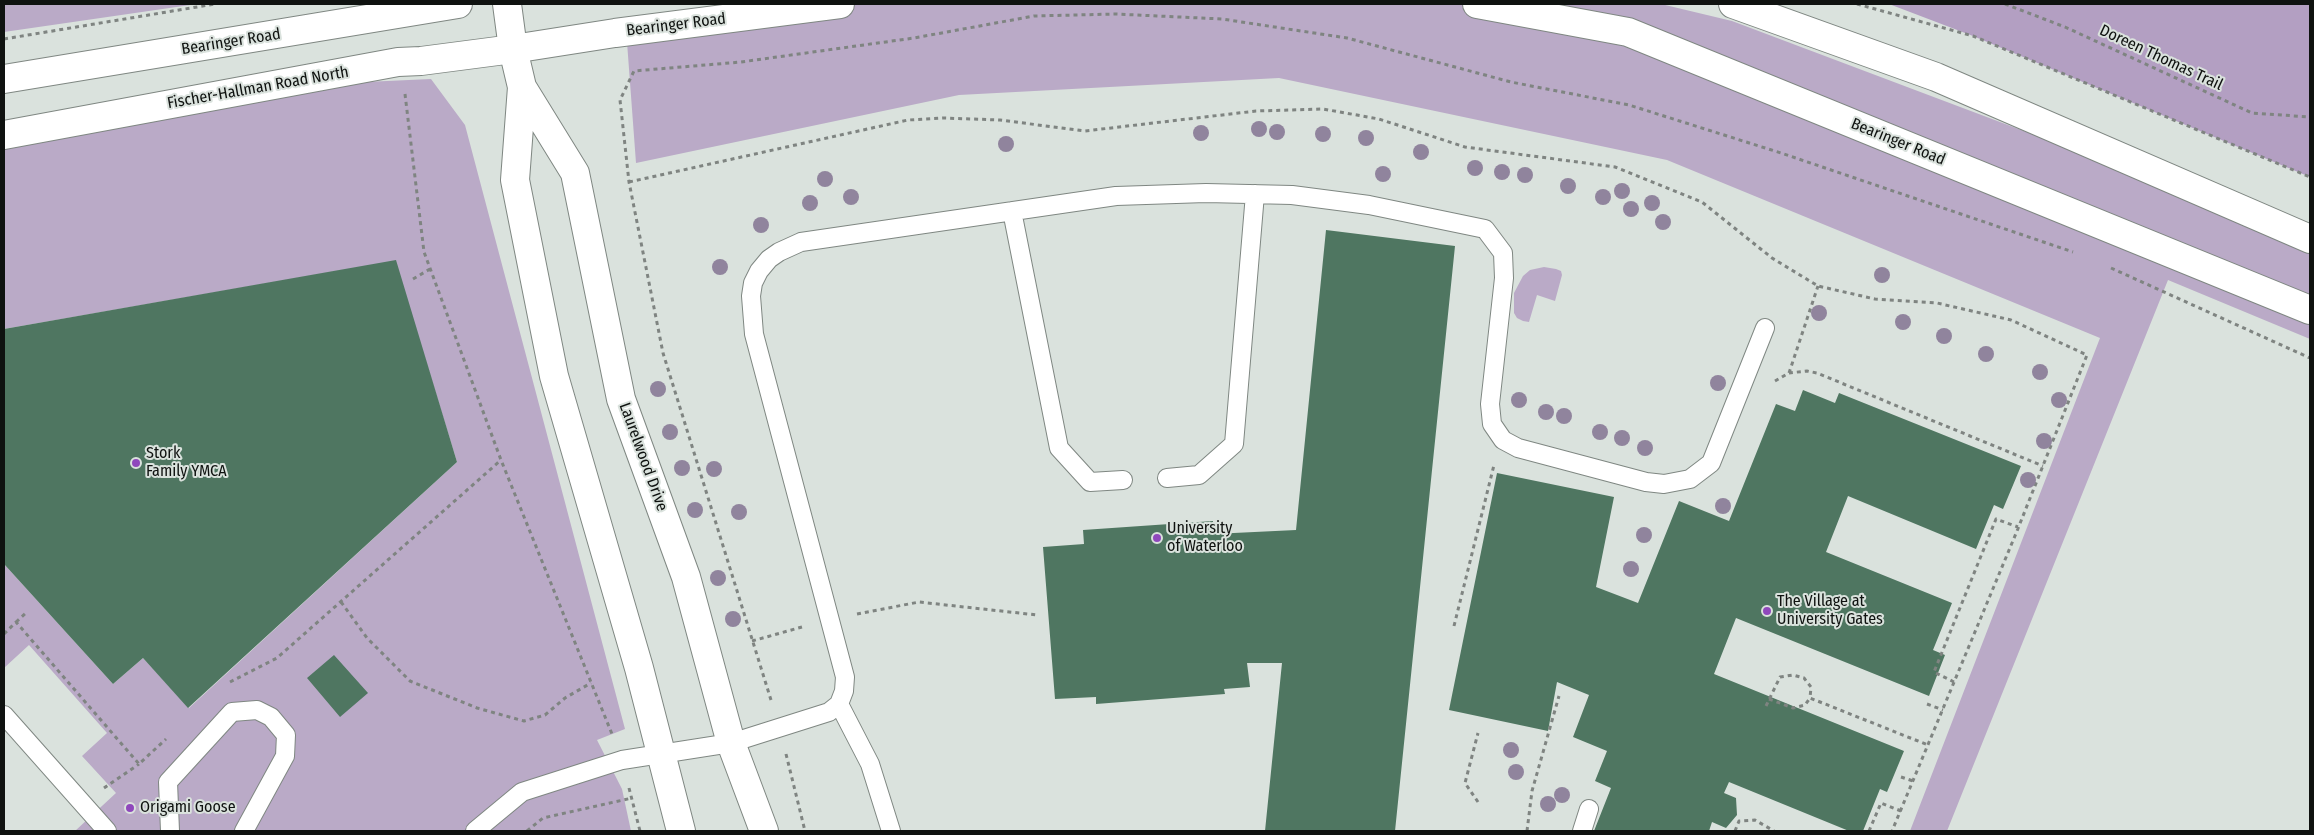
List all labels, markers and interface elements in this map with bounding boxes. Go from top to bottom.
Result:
street label: Bearinger Road [625,9,727,41]
street label: Doreen Thomas Trail [2096,21,2226,95]
street label: Bearinger Road [180,25,282,59]
street label: Fischer-Hallman Road North [166,63,350,113]
street label: Bearinger Road [1848,114,1948,170]
street label: Laurelwood Drive [614,400,672,514]
place label: Stork Family YMCA [146,444,227,482]
marker: Stork Family YMCA [130,457,142,469]
place label: University of Waterloo [1167,519,1243,557]
marker: University of Waterloo [1151,532,1163,544]
place label: The Village at University Gates [1777,592,1883,630]
marker: The Village at University Gates [1761,605,1773,617]
place label: Origami Goose [140,798,236,818]
marker: Origami Goose [124,802,136,814]

